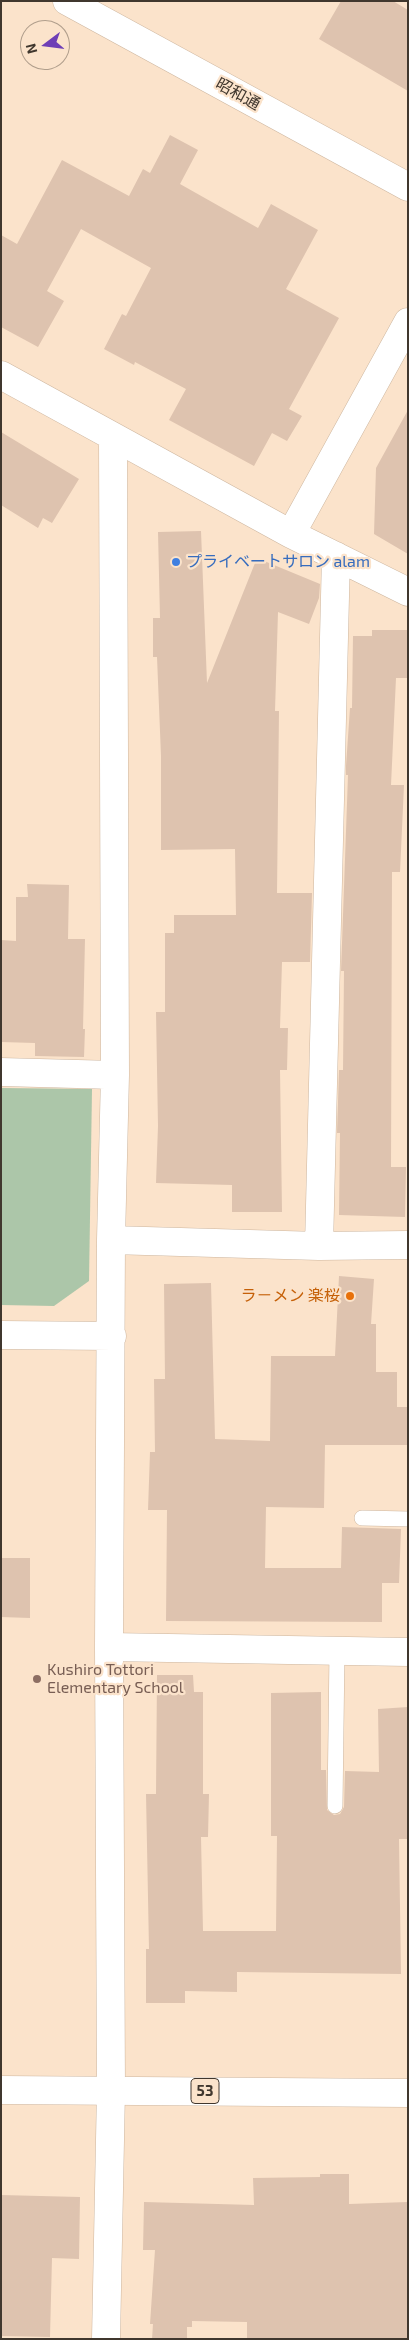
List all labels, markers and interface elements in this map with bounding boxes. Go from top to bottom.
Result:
north arrow [20,20,70,70]
text: N [21,42,41,56]
street label: 昭和通 [212,74,264,114]
place label: プライベートサロン alam [186,552,370,572]
marker: プライベートサロン alam [170,556,182,568]
place label: ラ－メン 楽桜 [240,1286,340,1306]
marker: ラ－メン 楽桜 [344,1290,356,1302]
place label: Kushiro Tottori Elementary School [47,1660,184,1698]
marker: Kushiro Tottori Elementary School [31,1673,43,1685]
road number: 53 [191,2078,219,2104]

